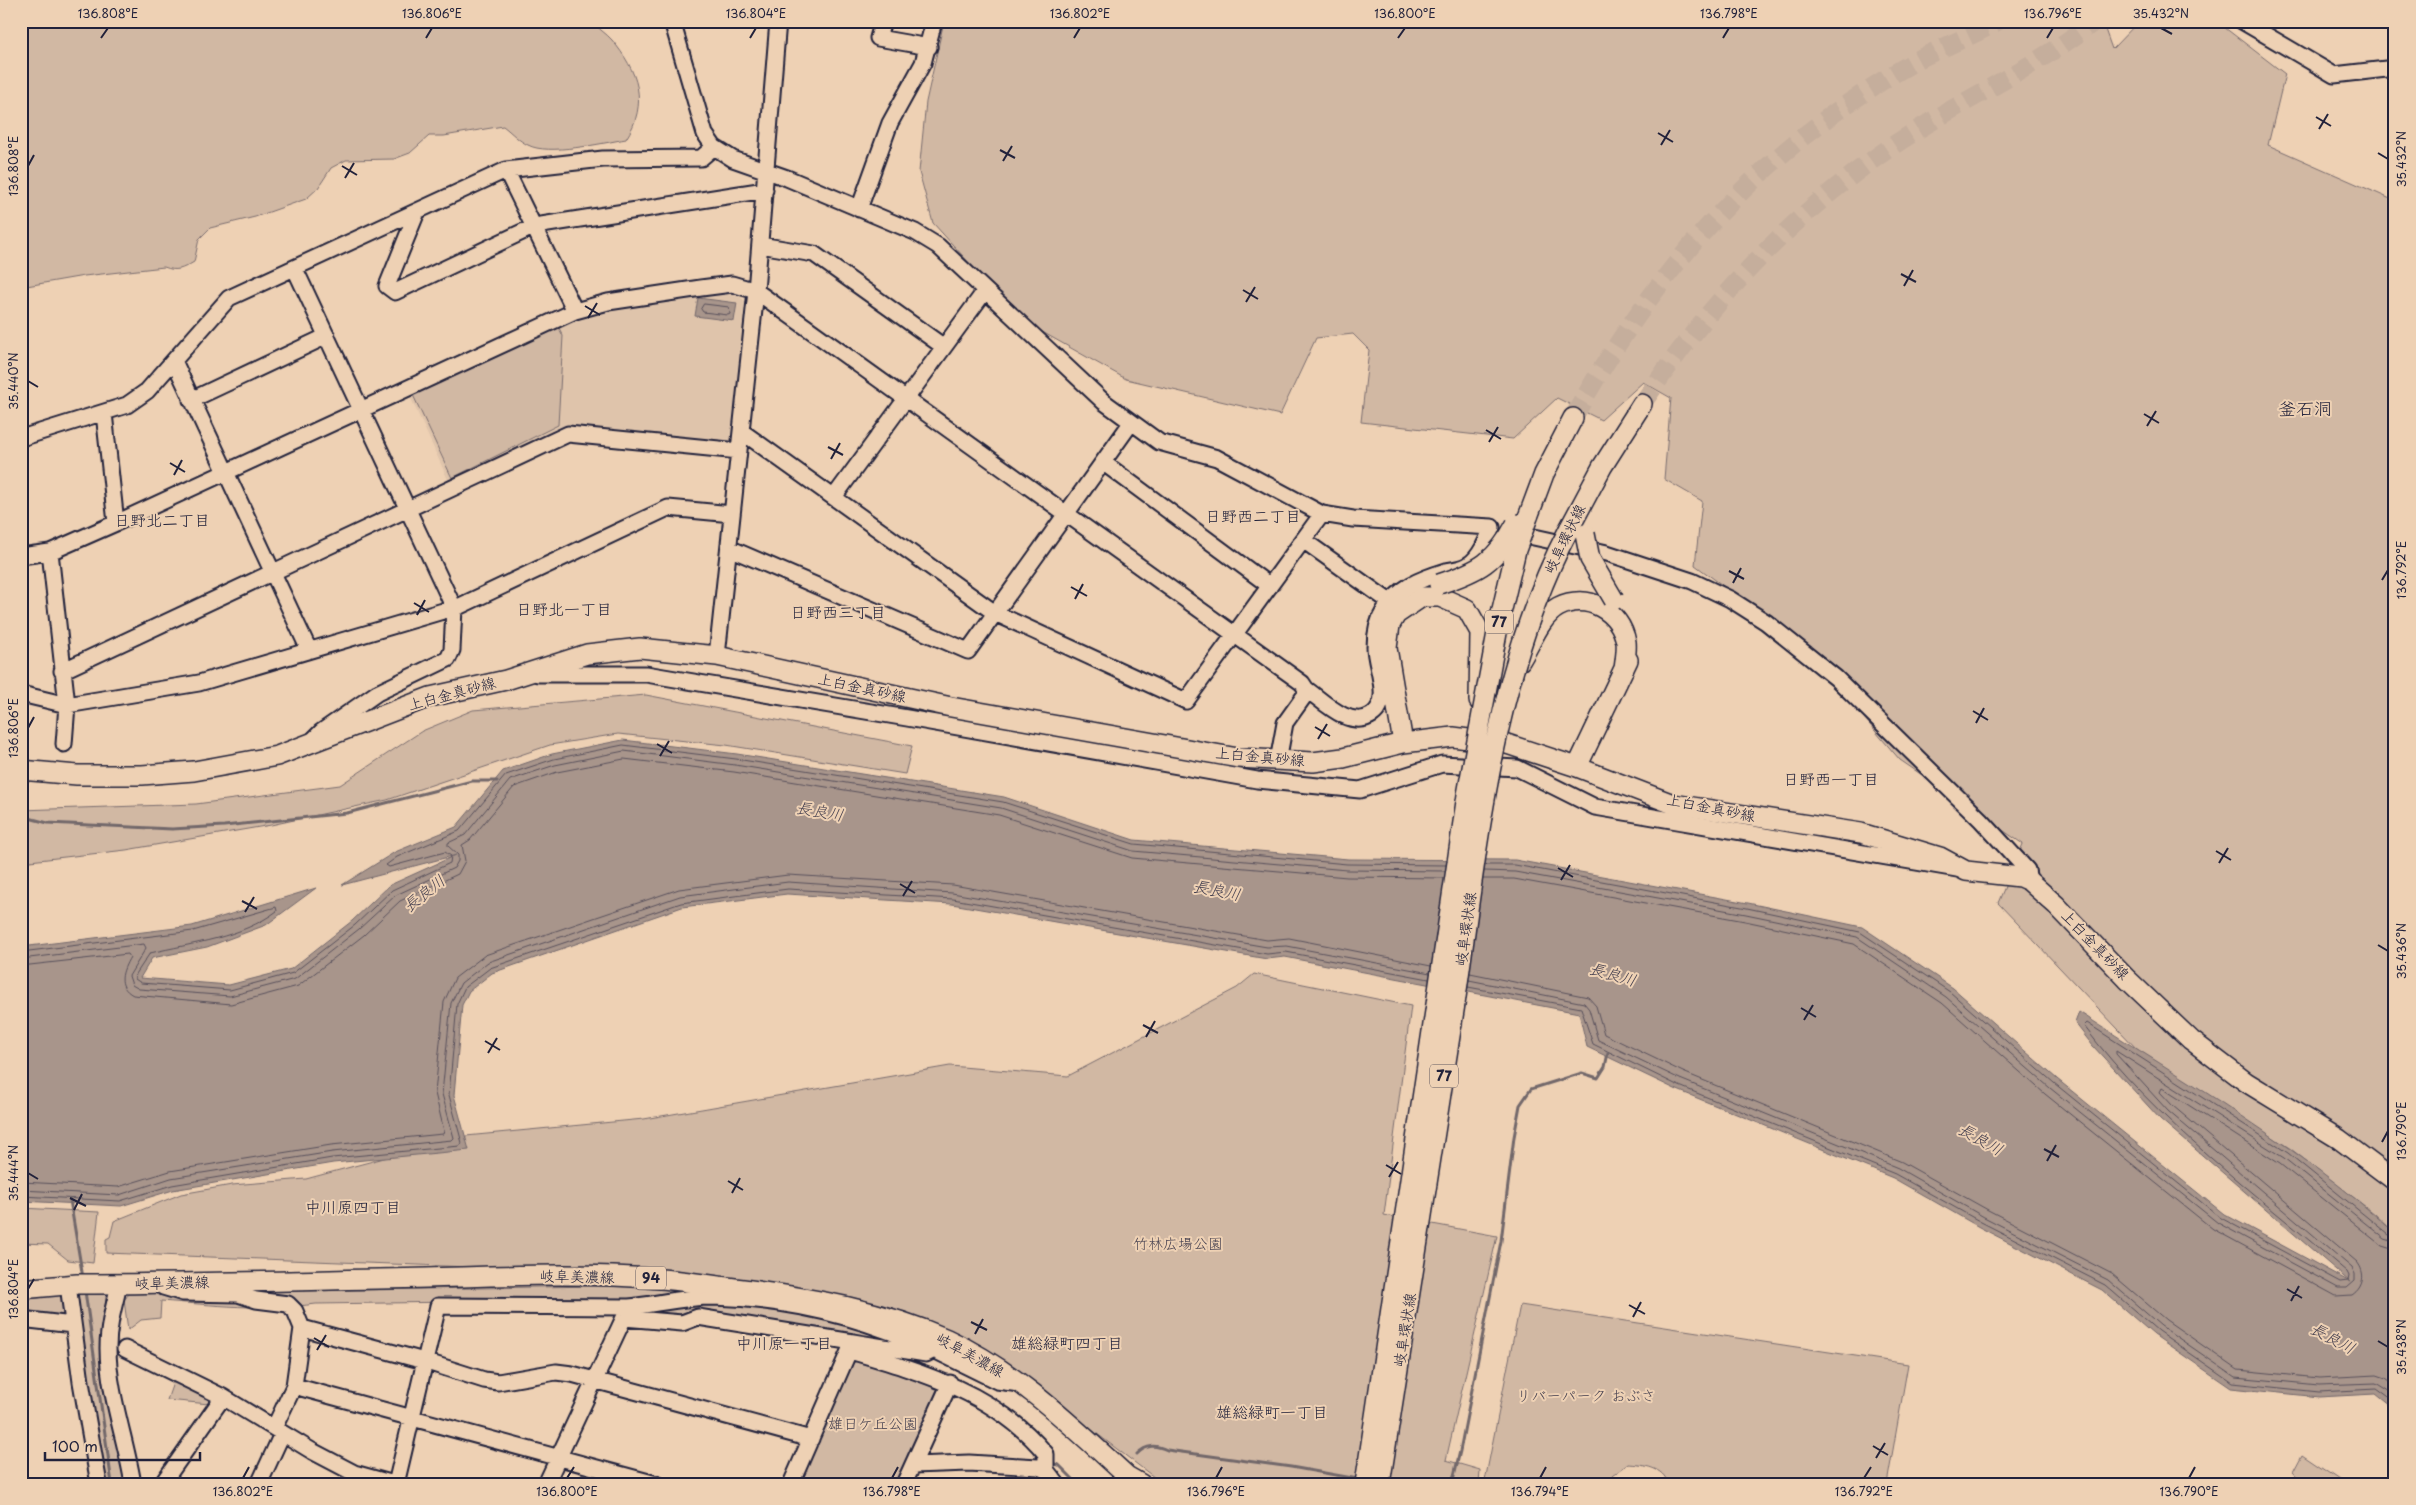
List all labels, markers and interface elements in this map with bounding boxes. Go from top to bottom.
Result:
text: 136.808°E [78,4,138,22]
text: 136.806°E [402,4,462,22]
text: 136.804°E [726,4,786,22]
text: 136.802°E [1050,4,1110,22]
text: 136.800°E [1374,4,1436,22]
text: 136.798°E [1700,4,1758,22]
text: 136.796°E [2024,4,2082,22]
text: 35.432°N [2133,4,2189,22]
text: 35.432°N [2392,131,2410,187]
text: 136.808°E [4,136,22,196]
text: 35.440°N [4,352,22,410]
district label: 釜石洞 [2278,394,2332,421]
street label: 岐阜環状線 [1537,500,1590,577]
district label: 日野西二丁目 [1205,503,1301,527]
district label: 日野北二丁目 [114,507,210,531]
text: 136.792°E [2392,541,2410,599]
district label: 日野北一丁目 [516,596,612,620]
district label: 日野西三丁目 [790,599,886,623]
road number: 77 [1485,610,1513,634]
street label: 上白金真砂線 [816,666,909,707]
street label: 上白金真砂線 [405,670,498,715]
text: 136.806°E [4,698,22,758]
street label: 上白金真砂線 [1214,740,1306,771]
district label: 日野西一丁目 [1783,766,1879,790]
street label: 上白金真砂線 [1665,787,1758,826]
water label: 長良川 [794,794,846,826]
water label: 長良川 [397,868,450,917]
water label: 長良川 [1191,873,1243,905]
street label: 岐阜環状線 [1448,890,1481,968]
street label: 上白金真砂線 [2057,904,2136,984]
text: 35.436°N [2392,923,2410,979]
water label: 長良川 [1587,955,1640,991]
road number: 77 [1430,1064,1458,1088]
text: 136.790°E [2392,1101,2410,1161]
water label: 長良川 [1955,1116,2008,1160]
text: 35.444°N [4,1145,22,1201]
district label: 中川原四丁目 [305,1194,401,1218]
park label: 竹林広場公園 [1133,1231,1223,1254]
text: 136.804°E [4,1259,22,1319]
street label: 岐阜美濃線 [539,1263,615,1288]
road number: 94 [636,1266,666,1290]
street label: 岐阜美濃線 [134,1269,210,1294]
street label: 岐阜環状線 [1386,1291,1421,1369]
water label: 長良川 [2307,1315,2360,1359]
text: 35.438°N [2392,1319,2410,1375]
street label: 岐阜美濃線 [932,1325,1009,1382]
district label: 中川原一丁目 [736,1330,832,1354]
district label: 雄総緑町四丁目 [1011,1330,1123,1354]
park label: リバーパーク おぶさ [1516,1383,1656,1406]
district label: 雄総緑町一丁目 [1216,1399,1328,1423]
park label: 雄日ケ丘公園 [828,1411,918,1434]
scale bar [45,1430,200,1462]
text: 100 m [52,1434,98,1457]
text: 136.802°E [213,1482,273,1500]
text: 136.800°E [536,1482,598,1500]
text: 136.798°E [863,1482,921,1500]
text: 136.796°E [1187,1482,1245,1500]
text: 136.794°E [1511,1482,1569,1500]
text: 136.792°E [1835,1482,1893,1500]
text: 136.790°E [2159,1482,2219,1500]

